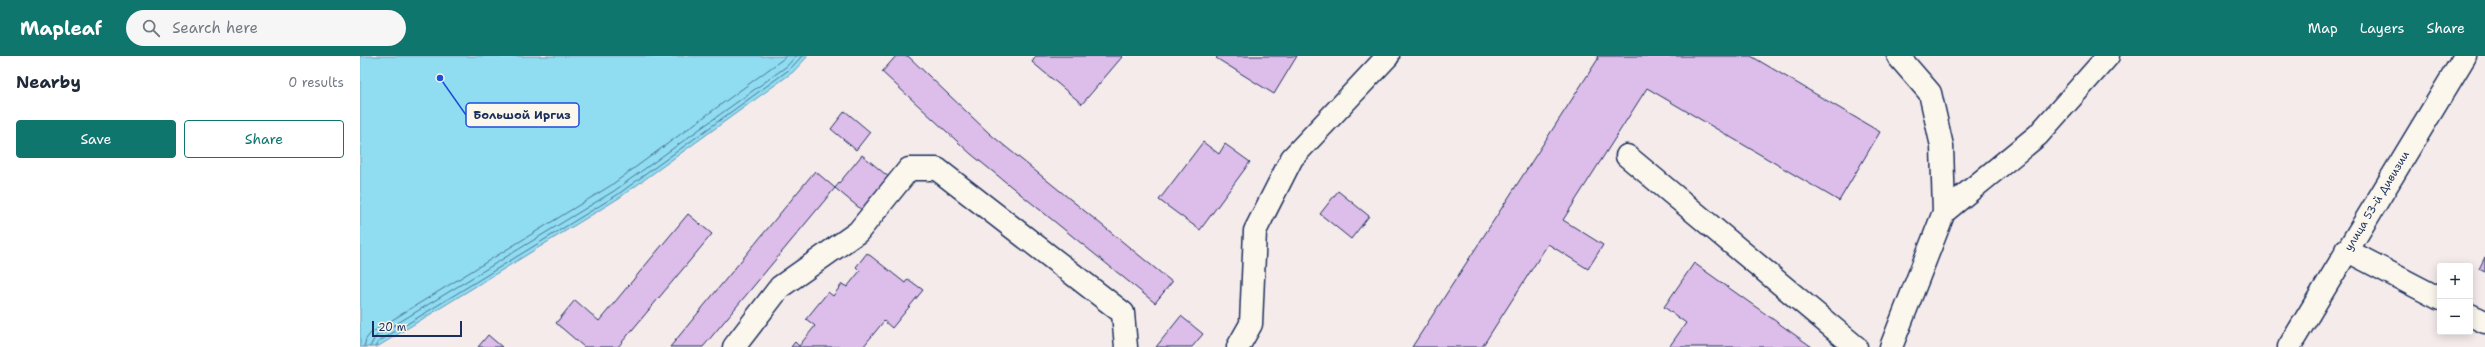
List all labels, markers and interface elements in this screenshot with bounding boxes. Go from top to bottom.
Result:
search box [126,10,406,46]
text: Mapleaf [20,16,102,41]
icon: search [140,17,162,39]
text: Search here [172,18,258,38]
text: Map [2308,19,2338,37]
text: Layers [2360,19,2404,37]
text: Share [2426,19,2465,37]
text: Nearby [16,71,81,93]
text: 0 results [288,74,344,91]
callout: Большой Иргиз [466,103,579,127]
text: Большой Иргиз [473,107,571,123]
button: Save [16,120,176,158]
button: Share [184,120,344,158]
street label: улица 53-й Дивизии [2341,148,2413,254]
map controls [2437,263,2473,335]
button: + [2437,263,2473,299]
button: − [2437,299,2473,335]
scale bar [372,319,462,338]
text: 20 m [378,320,406,335]

